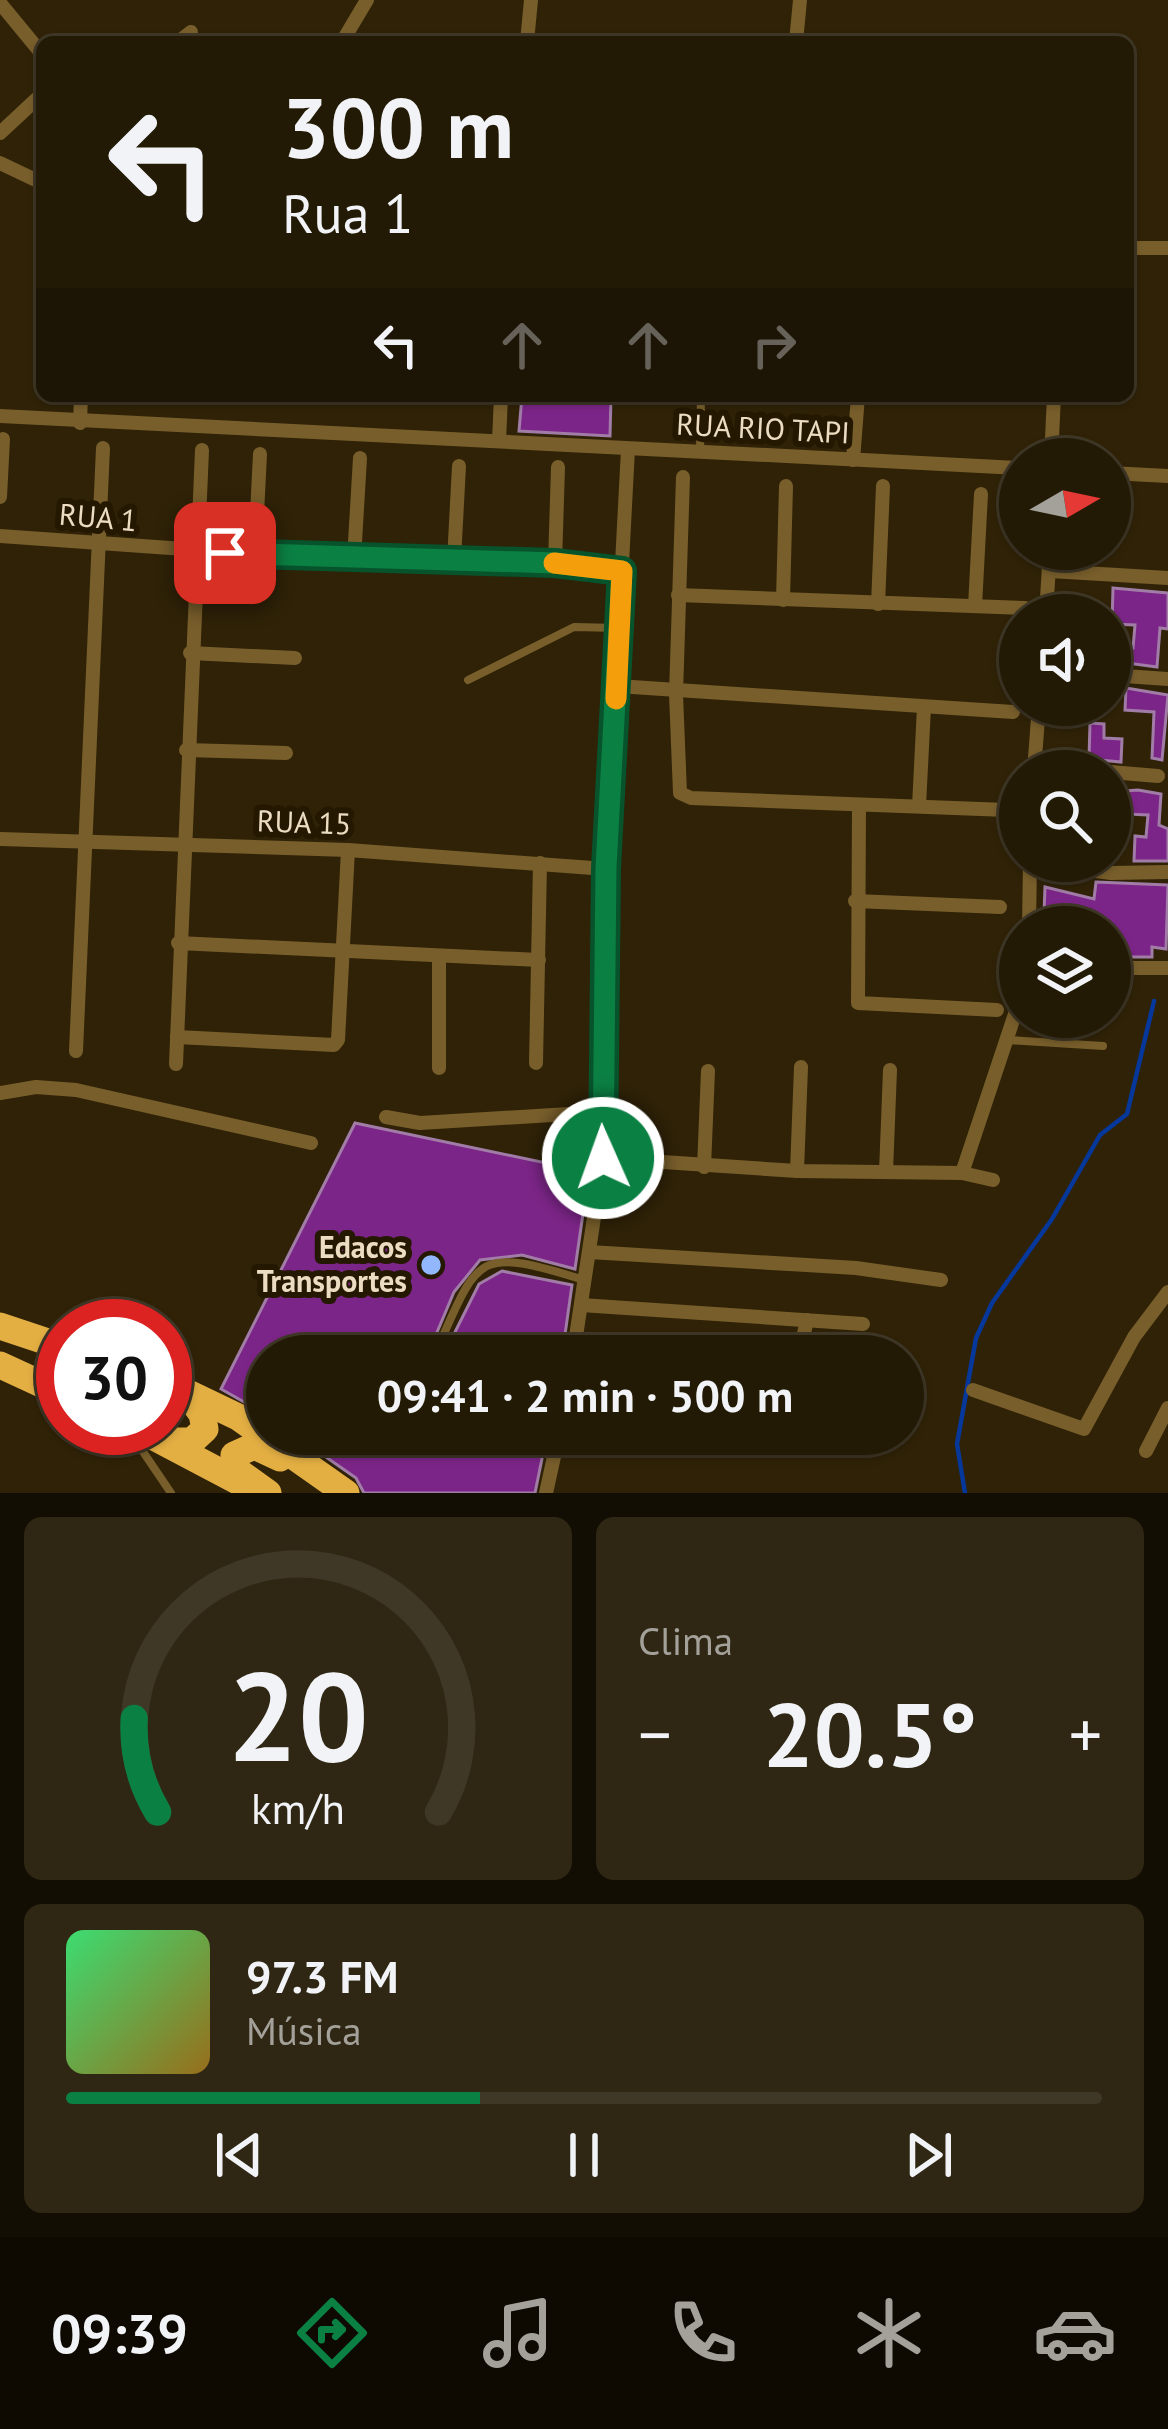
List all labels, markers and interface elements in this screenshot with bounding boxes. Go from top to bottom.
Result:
text: 300 m [282,72,514,181]
icon: left [84,84,240,240]
text: Rua 1 [282,178,413,248]
icon: left [363,312,429,378]
icon: ahead [489,312,555,378]
icon: ahead [615,312,681,378]
icon: right [741,312,807,378]
street label: RUA RIO TAPI [675,403,851,452]
north arrow [999,438,1131,570]
map controls [999,438,1131,1038]
street label: RUA 1 [58,494,139,539]
pin [174,502,276,604]
icon: arrive [192,520,258,586]
button: sound [999,594,1131,726]
button: search [999,750,1131,882]
street label: RUA 15 [256,800,352,843]
button: layers [999,906,1131,1038]
position arrow [540,1095,666,1221]
place label: Edacos Transportes [257,1227,407,1300]
marker: Edacos Transportes [418,1252,444,1278]
speed limit sign: 30 [36,1299,192,1455]
text: 09:41 · 2 min · 500 m [377,1366,793,1424]
text: Clima [638,1615,733,1666]
text: 20 [227,1634,369,1795]
text: 20.5° [763,1675,977,1792]
text: − [638,1691,671,1776]
text: + [1069,1691,1102,1776]
text: km/h [251,1779,345,1835]
text: 97.3 FM [246,1947,399,2005]
text: Música [246,2005,362,2056]
icon: previous [206,2122,272,2188]
icon: pause [551,2122,617,2188]
icon: next [896,2122,962,2188]
icon: directions [290,2291,374,2375]
icon: music [476,2291,560,2375]
icon: phone [661,2291,745,2375]
icon: climate [847,2291,931,2375]
icon: car [1033,2291,1117,2375]
text: 09:39 [51,2298,188,2368]

